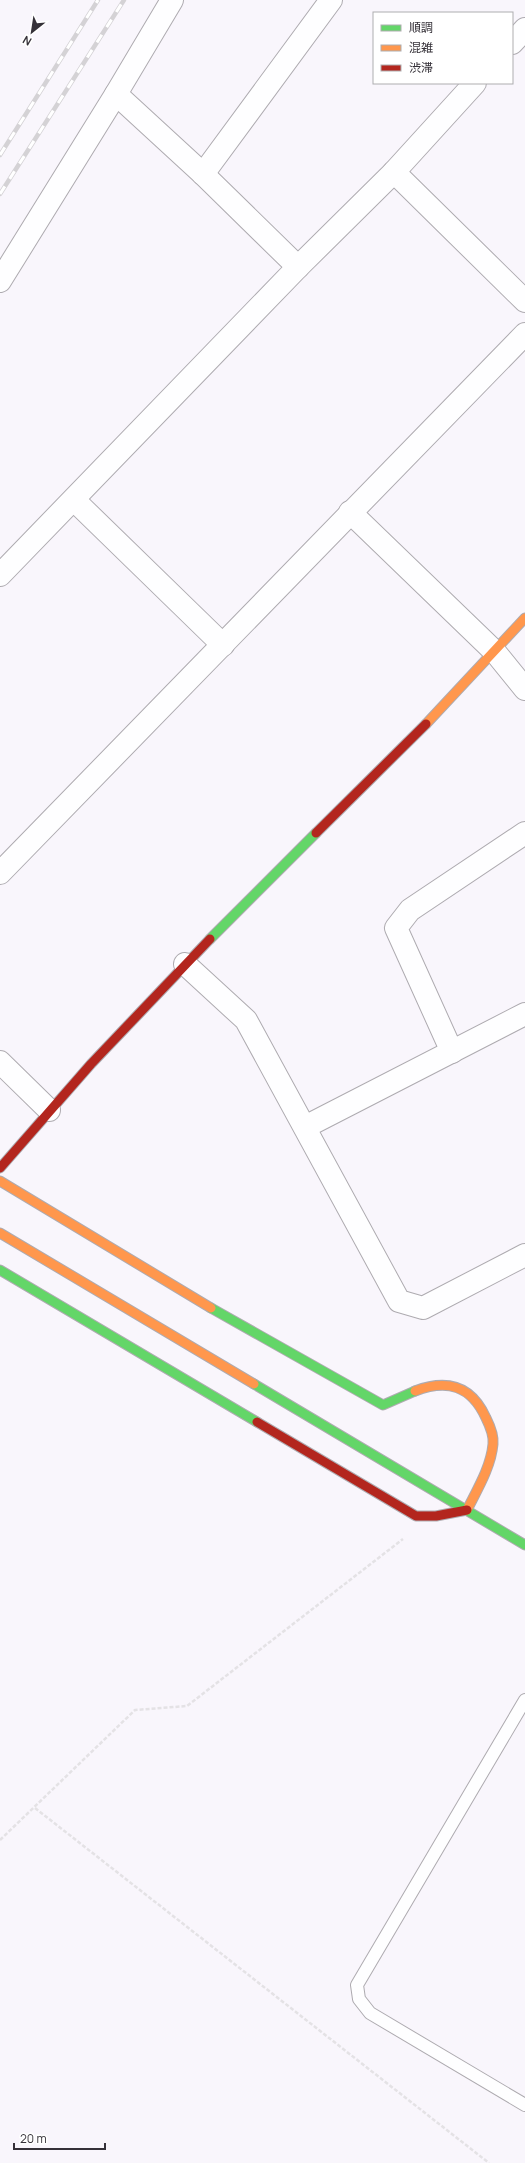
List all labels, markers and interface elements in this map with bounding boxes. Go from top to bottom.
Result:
north arrow [12,12,52,52]
legend [373,12,513,84]
text: 順調 [409,19,433,36]
text: N [19,33,34,50]
text: 混雑 [409,39,433,56]
text: 渋滞 [409,59,433,76]
scale bar [14,2125,105,2151]
text: 20 m [20,2130,47,2147]

